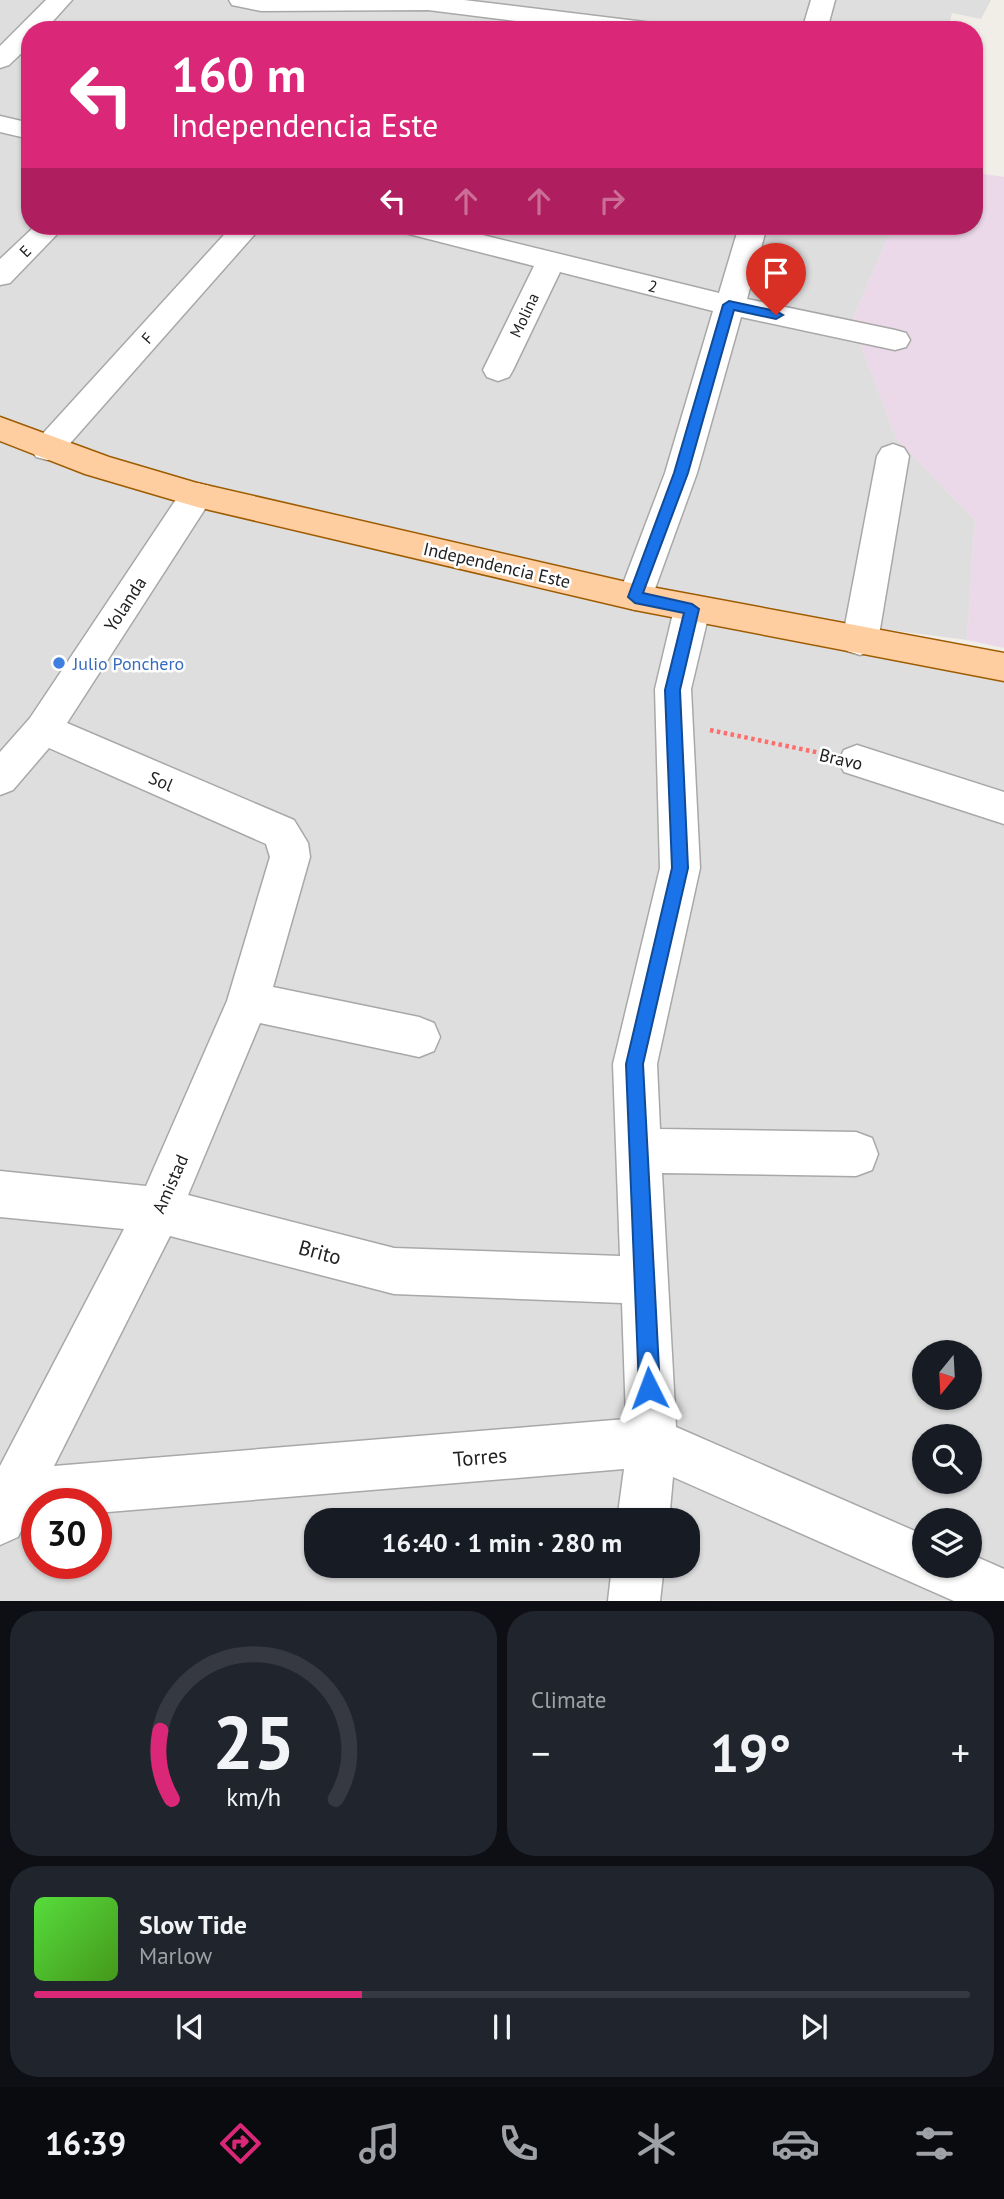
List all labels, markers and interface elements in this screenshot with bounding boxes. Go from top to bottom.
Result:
text: 160 m [171,42,306,106]
icon: left [56,49,147,140]
text: Independencia Este [171,104,438,146]
icon: left [374,182,412,220]
icon: ahead [447,182,485,220]
icon: ahead [520,182,558,220]
icon: right [593,182,631,220]
street label: E [15,241,35,261]
pin [746,243,806,315]
icon: arrive [757,254,795,292]
street label: 2 [646,275,660,297]
street label: Molina [505,290,543,340]
street label: F [137,328,157,348]
street label: Independencia Este [421,537,573,593]
street label: Yolanda [99,572,151,636]
place label: Julio Ponchero [72,652,184,675]
marker: Julio Ponchero [51,655,67,671]
street label: Bravo [817,743,865,775]
street label: Sol [145,766,177,797]
street label: Amistad [147,1151,193,1217]
street label: Brito [296,1233,344,1271]
north arrow [912,1340,982,1410]
map controls [912,1340,982,1578]
position arrow [612,1351,686,1425]
button: search [912,1424,982,1494]
street label: Torres [452,1441,508,1473]
speed limit sign: 30 [21,1488,112,1579]
button: layers [912,1508,982,1578]
text: 16:40 · 1 min · 280 m [382,1526,622,1559]
text: Climate [531,1685,606,1714]
text: 25 [212,1696,295,1790]
text: 19° [710,1719,791,1786]
text: − [531,1728,550,1777]
text: + [951,1728,970,1777]
text: km/h [226,1781,281,1813]
text: Slow Tide [139,1908,247,1941]
text: Marlow [139,1941,212,1970]
icon: previous [171,2008,209,2046]
icon: pause [483,2008,521,2046]
icon: next [795,2008,833,2046]
icon: directions [216,2119,265,2168]
icon: music [355,2119,404,2168]
icon: phone [494,2119,543,2168]
icon: climate [632,2119,681,2168]
icon: car [771,2119,820,2168]
icon: filters [910,2119,959,2168]
text: 16:39 [45,2122,126,2164]

